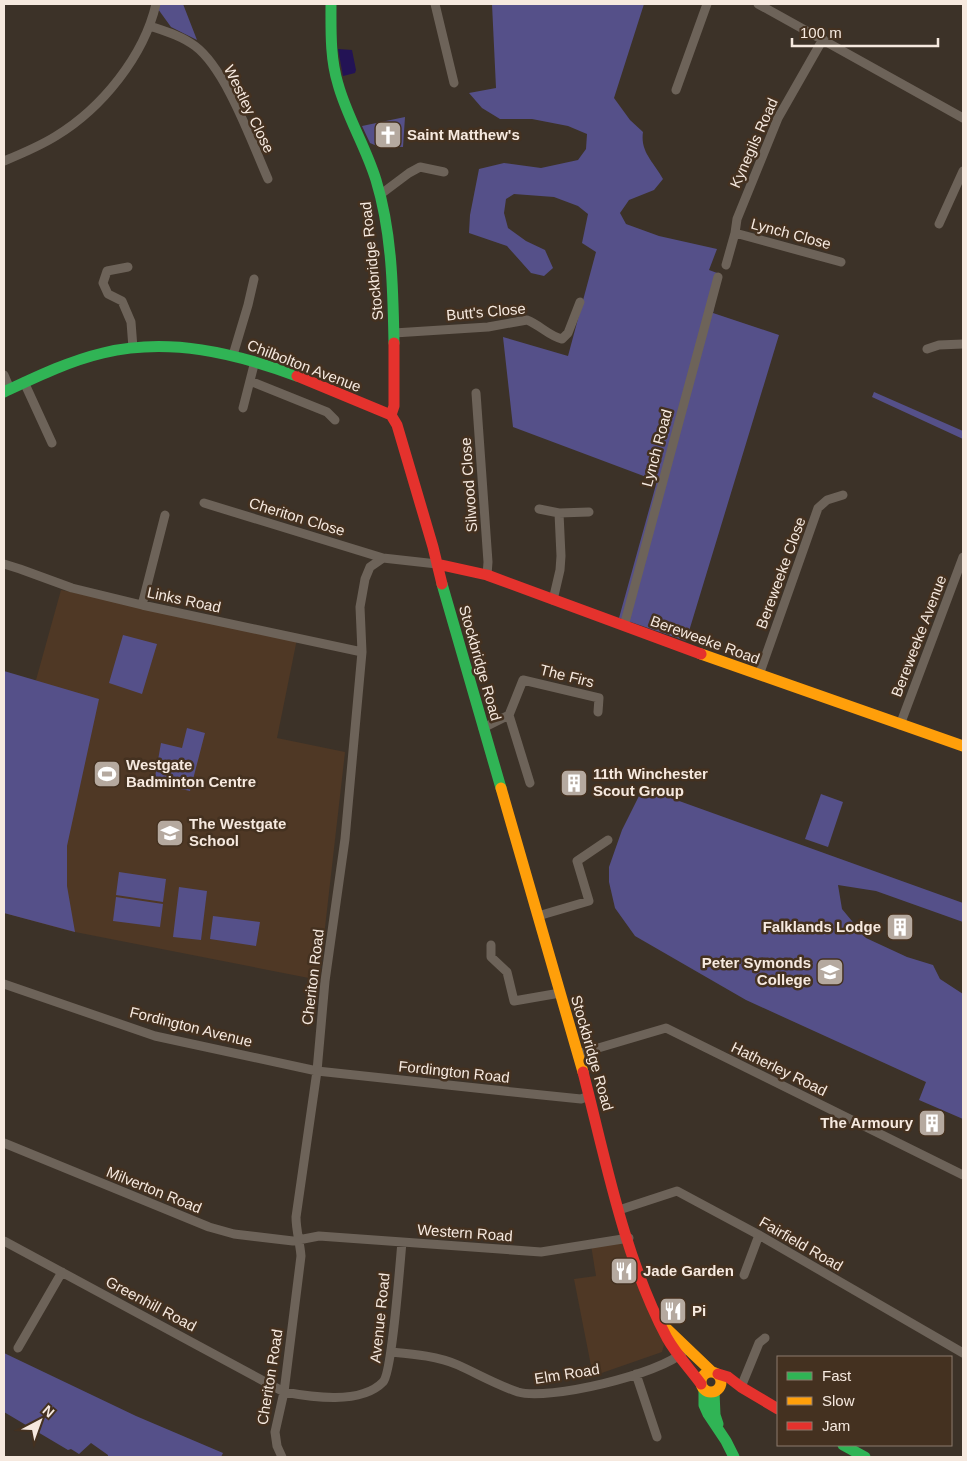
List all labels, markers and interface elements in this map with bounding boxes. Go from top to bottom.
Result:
scale bar [792,15,938,47]
text: 100 m [800,24,842,41]
street label: Westley Close [221,62,278,155]
street label: Kynegils Road [726,95,781,190]
church icon: Saint Matthew's [373,120,403,150]
place label: Saint Matthew's [407,126,520,143]
street label: Stockbridge Road [357,201,386,321]
street label: Lynch Close [749,215,833,252]
street label: Butt's Close [446,300,526,323]
street label: Chilbolton Avenue [245,336,364,395]
street label: Lynch Road [638,407,675,488]
street label: Silwood Close [457,437,480,533]
street label: Cheriton Close [247,494,347,539]
street label: Bereweeke Close [752,515,809,631]
street label: Bereweeke Avenue [887,573,950,699]
street label: Links Road [146,583,223,616]
street label: Stockbridge Road [456,603,505,723]
street label: Bereweeke Road [648,612,762,667]
street label: The Firs [538,661,596,690]
place label: Westgate Badminton Centre [126,756,256,790]
sports icon: Westgate Badminton Centre [92,759,122,789]
place label: 11th Winchester Scout Group [593,765,708,799]
building icon: 11th Winchester Scout Group [559,768,589,798]
place label: The Westgate School [189,815,286,849]
school or university icon: The Westgate School [155,818,185,848]
building icon: Falklands Lodge [885,912,915,942]
place label: Falklands Lodge [763,918,881,935]
street label: Cheriton Road [298,928,327,1026]
place label: Peter Symonds College [702,954,811,988]
school or university icon: Peter Symonds College [815,957,845,987]
street label: Stockbridge Road [568,993,617,1113]
street label: Fordington Avenue [128,1003,254,1050]
street label: Hatherley Road [729,1038,830,1099]
street label: Fordington Road [398,1057,511,1086]
building icon: The Armoury [917,1108,947,1138]
place label: The Armoury [820,1114,914,1131]
street label: Milverton Road [104,1163,204,1216]
street label: Fairfield Road [757,1213,846,1274]
street label: Western Road [417,1221,513,1244]
restaurant icon: Jade Garden [609,1256,639,1286]
place label: Jade Garden [643,1262,734,1279]
street label: Avenue Road [366,1272,393,1364]
street label: Greenhill Road [103,1273,199,1335]
restaurant icon: Pi [658,1296,688,1326]
place label: Pi [692,1302,706,1319]
street label: Cheriton Road [254,1328,285,1426]
legend [777,1356,952,1446]
street label: Elm Road [533,1360,601,1387]
text: Fast [822,1367,852,1384]
text: Slow [822,1392,855,1409]
north arrow [15,1396,65,1446]
text: N [39,1402,58,1421]
text: Jam [822,1417,850,1434]

